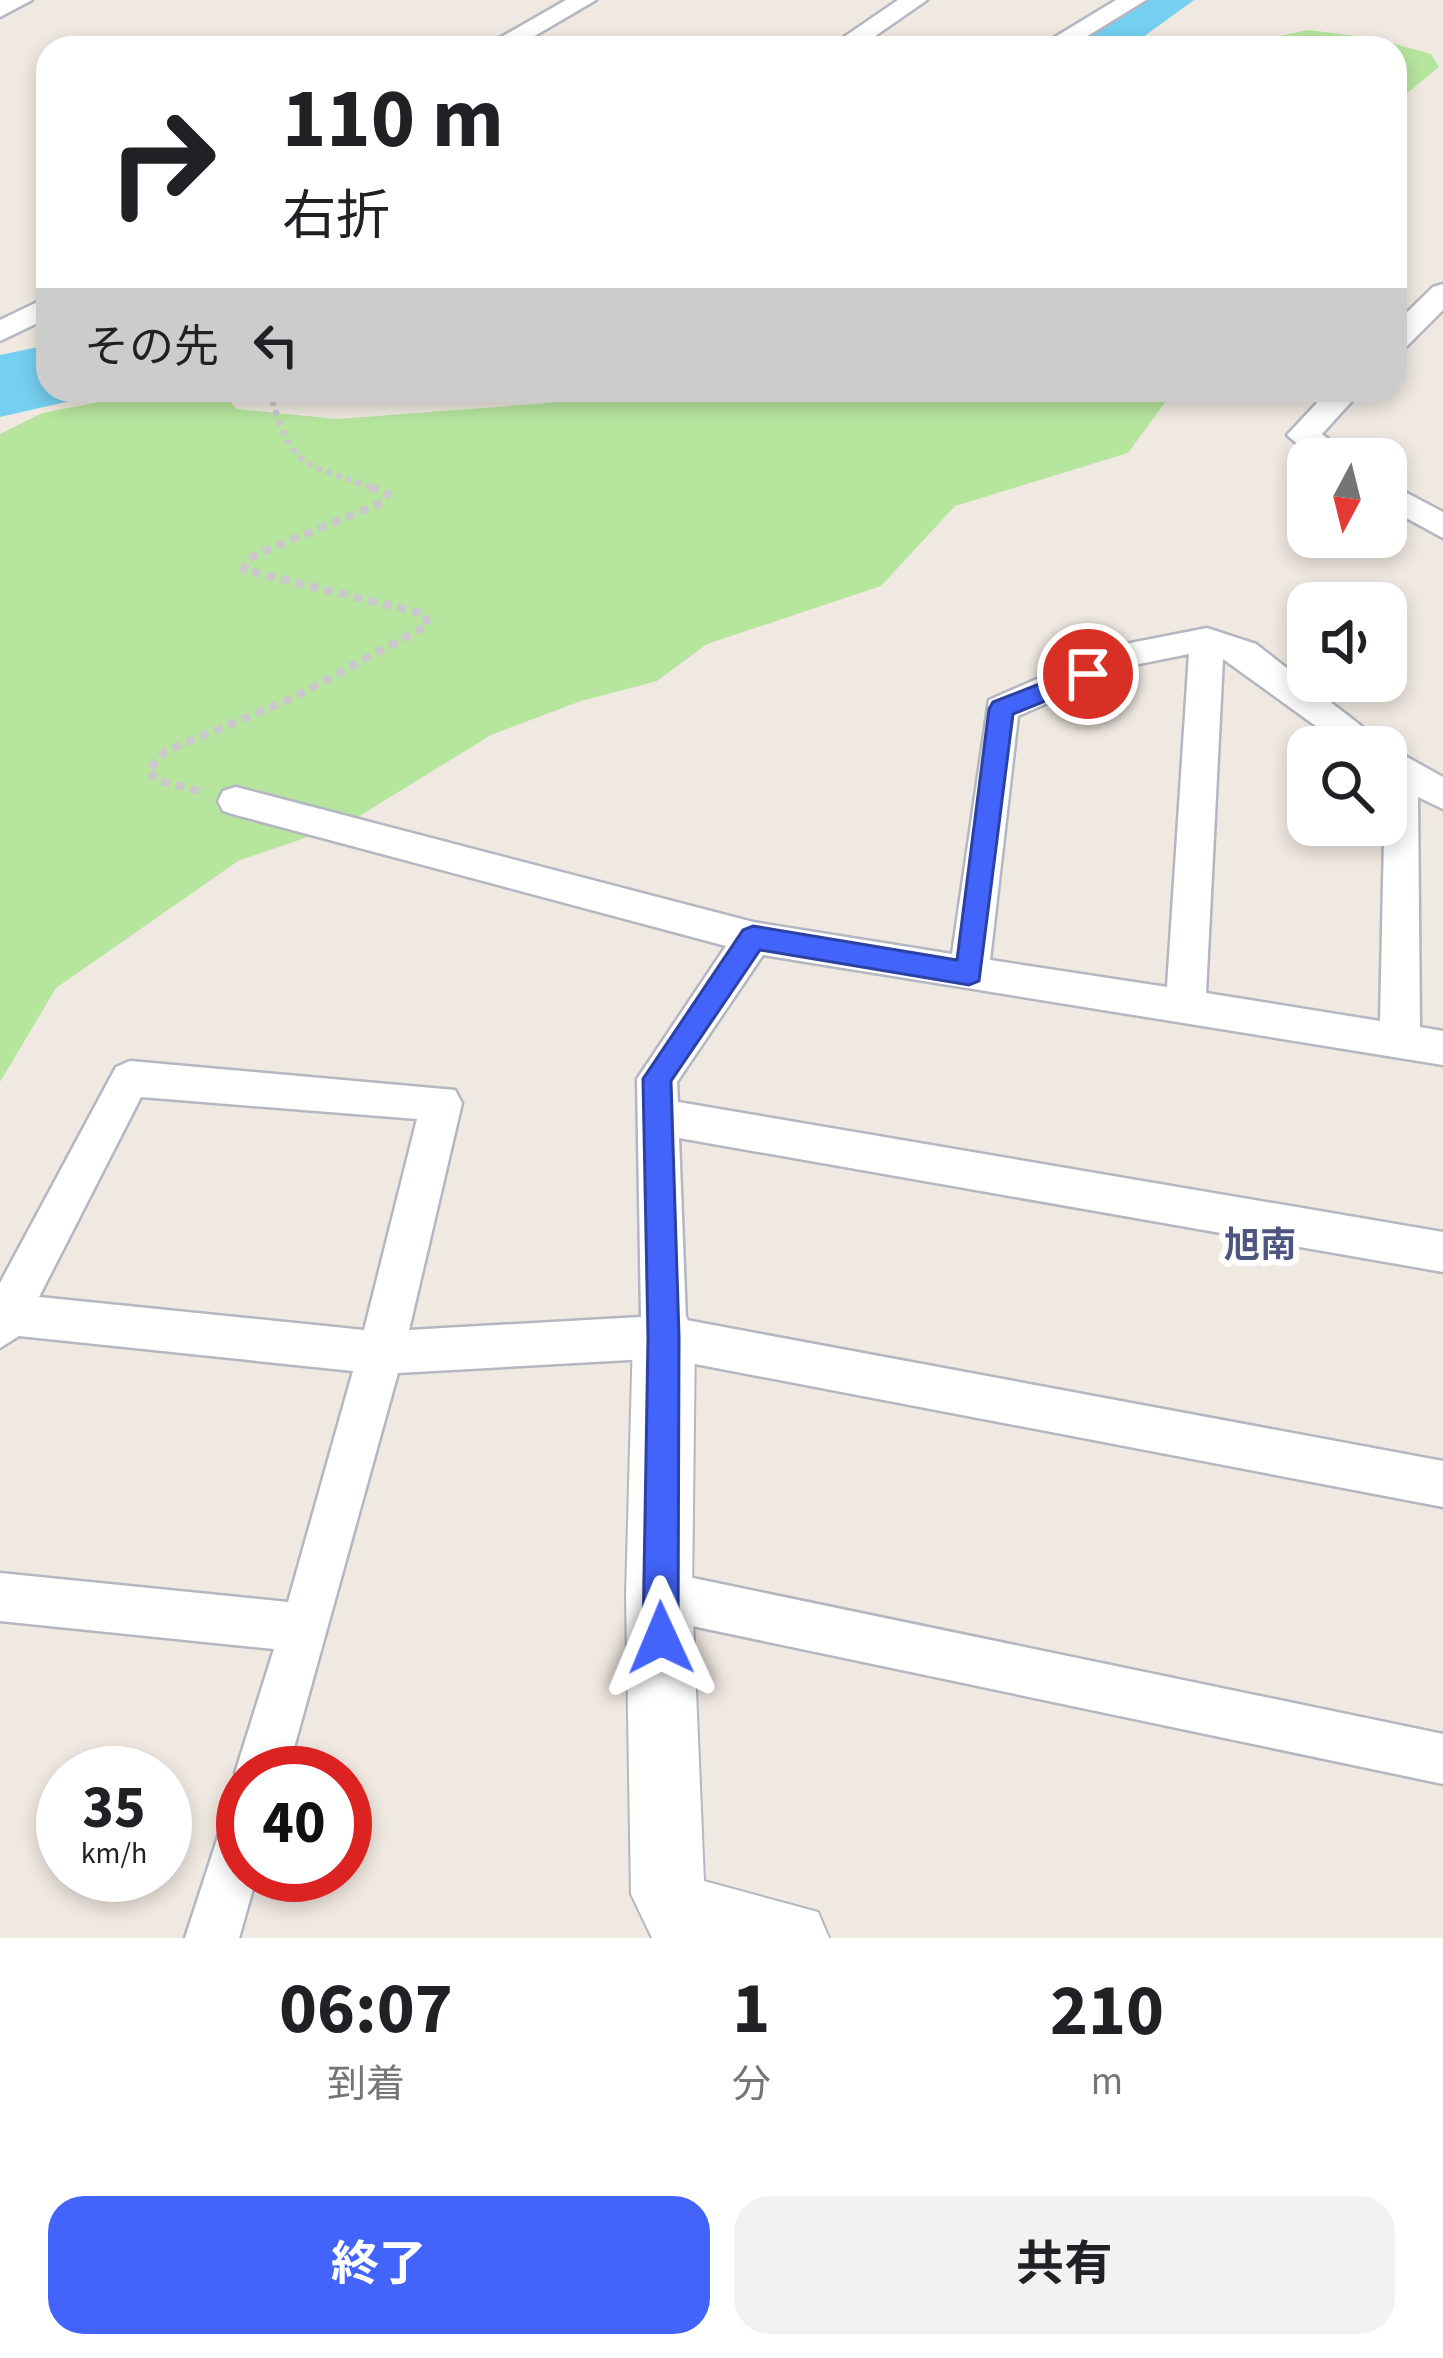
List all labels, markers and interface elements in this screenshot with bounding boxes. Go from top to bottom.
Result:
text: 110 m [282,60,504,180]
icon: right [84,84,240,240]
text: 右折 [282,179,390,256]
icon: left [243,312,309,378]
text: その先 [84,316,219,380]
north arrow [1287,438,1407,558]
map controls [1287,438,1407,846]
button: sound [1287,582,1407,702]
pin [1037,623,1139,725]
icon: arrive [1055,641,1121,707]
button: search [1287,726,1407,846]
district label: 旭南 [1224,1220,1296,1271]
position arrow [598,1575,724,1701]
speed limit sign: 40 [216,1746,372,1902]
text: 35 [82,1766,146,1851]
text: km/h [81,1832,147,1875]
text: 06:07 [279,1958,453,2061]
text: 1 [732,1958,770,2061]
text: 210 [1050,1960,1164,2063]
text: m [1091,2054,1123,2110]
text: 到着 [327,2057,405,2113]
text: 分 [732,2057,771,2113]
button: 終了 [48,2196,710,2334]
button: 共有 [734,2196,1395,2334]

